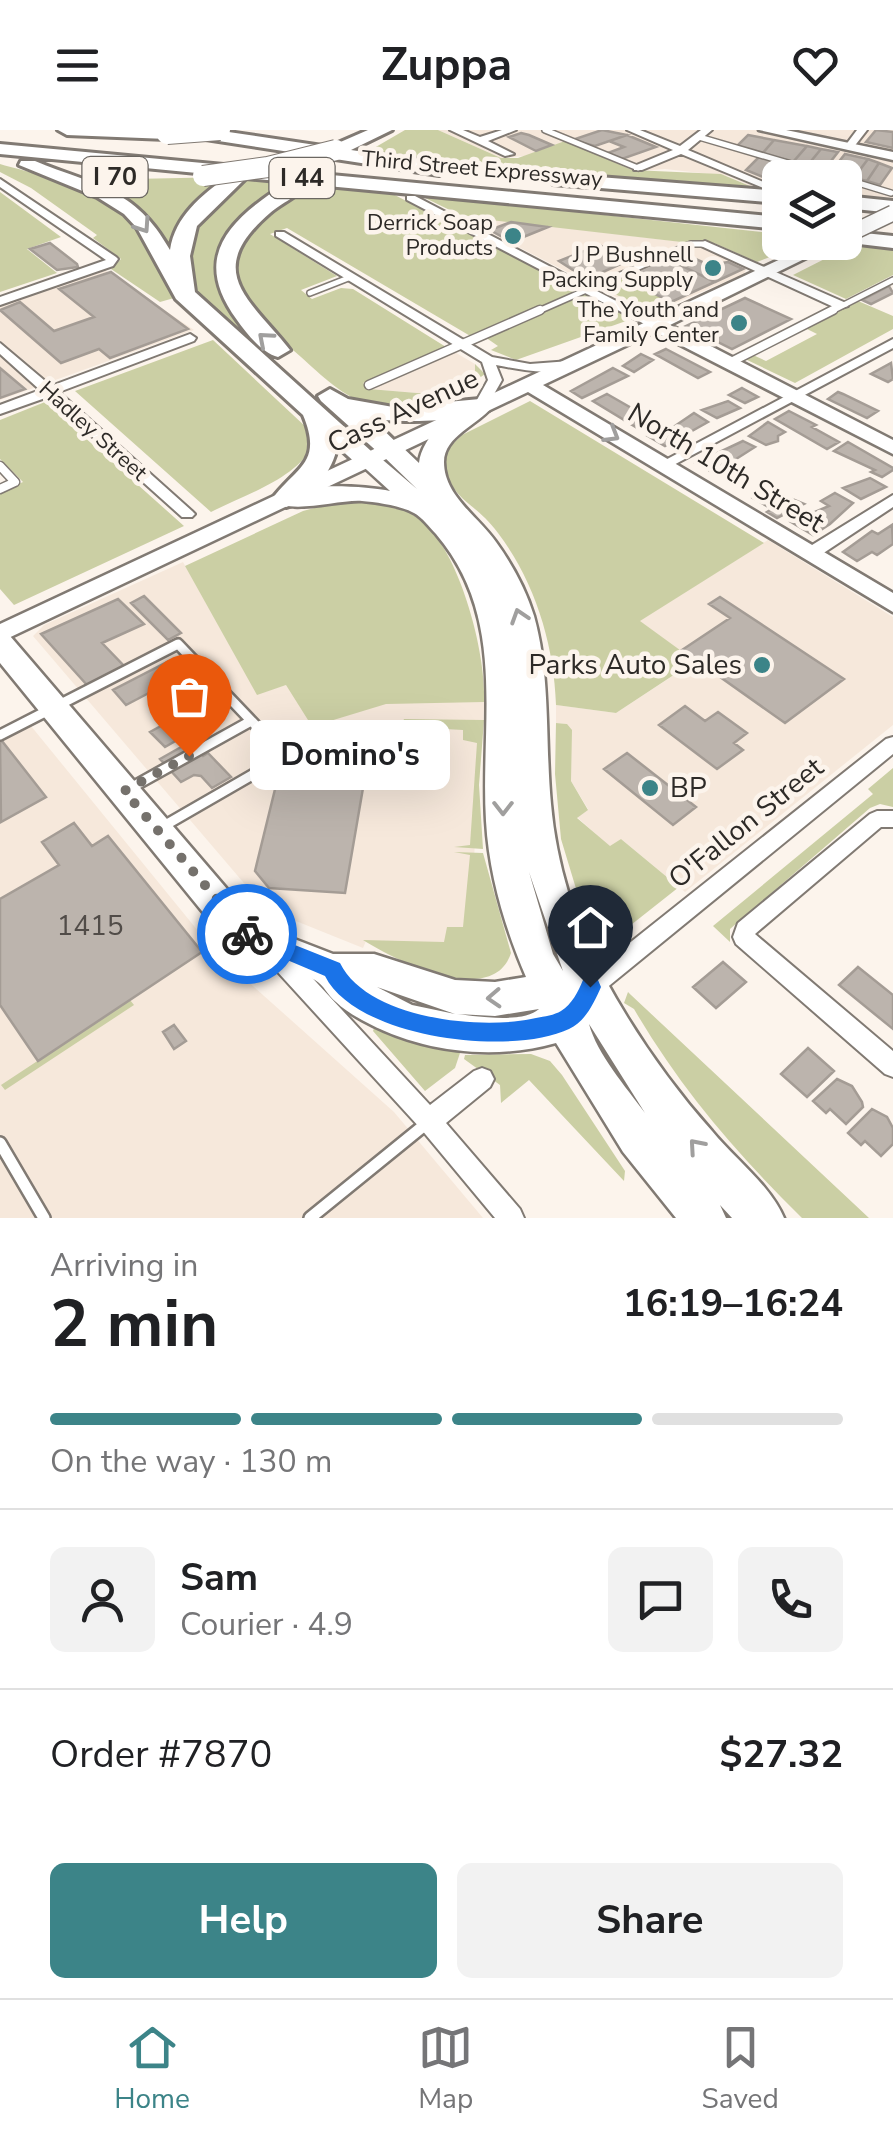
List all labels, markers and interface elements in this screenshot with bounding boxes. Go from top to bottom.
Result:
text: Zuppa [381,35,512,96]
icon: menu [50,38,105,93]
icon: heart [788,38,843,93]
street label: Third Street Expressway [360,144,604,195]
road number: I 70 [82,157,148,197]
road number: I 44 [270,158,334,198]
map controls [762,160,862,260]
button: layers [762,160,862,260]
place label: Derrick Soap Products [367,208,493,263]
one-way arrow [131,214,149,233]
marker: Derrick Soap Products [502,225,524,247]
place label: J P Bushnell Packing Supply [542,240,694,295]
marker: J P Bushnell Packing Supply [702,257,724,279]
place label: The Youth and Family Center [577,295,719,350]
marker: The Youth and Family Center [728,312,750,334]
one-way arrow [258,332,277,350]
street label: Cass Avenue [321,359,485,463]
street label: Hadley Street [32,374,154,488]
street label: North 10th Street [621,394,831,542]
one-way arrow [601,423,619,442]
one-way arrow [511,608,531,625]
place label: Parks Auto Sales [529,646,742,684]
pin [147,654,232,757]
marker: Parks Auto Sales [751,654,773,676]
icon: bag [162,669,217,724]
callout: Domino's [249,721,449,791]
text: Domino's [280,733,420,776]
street label: O'Fallon Street [661,749,831,897]
place label: BP [670,769,707,807]
marker: BP [639,777,661,799]
one-way arrow [492,800,514,816]
courier [197,884,297,984]
pin [548,885,633,988]
icon: home [563,900,618,955]
house number: 1415 [56,907,124,945]
icon: bike [220,907,275,962]
one-way arrow [486,987,502,1008]
one-way arrow [690,1140,708,1158]
text: Arriving in [50,1244,198,1287]
text: 16:19–16:24 [623,1278,843,1329]
text: 2 min [50,1280,218,1369]
text: On the way · 130 m [50,1440,332,1483]
button: person [50,1547,155,1652]
button: chat [608,1547,713,1652]
button: phone [738,1547,843,1652]
text: Sam [180,1552,258,1603]
text: Courier · 4.9 [180,1603,353,1646]
text: Order #7870 [50,1729,272,1780]
text: $27.32 [720,1729,843,1780]
button: Help [50,1863,437,1978]
button: Share [457,1863,843,1978]
tab: Home [114,2020,190,2118]
tab: Map [418,2020,473,2118]
tab: Saved [701,2020,779,2118]

